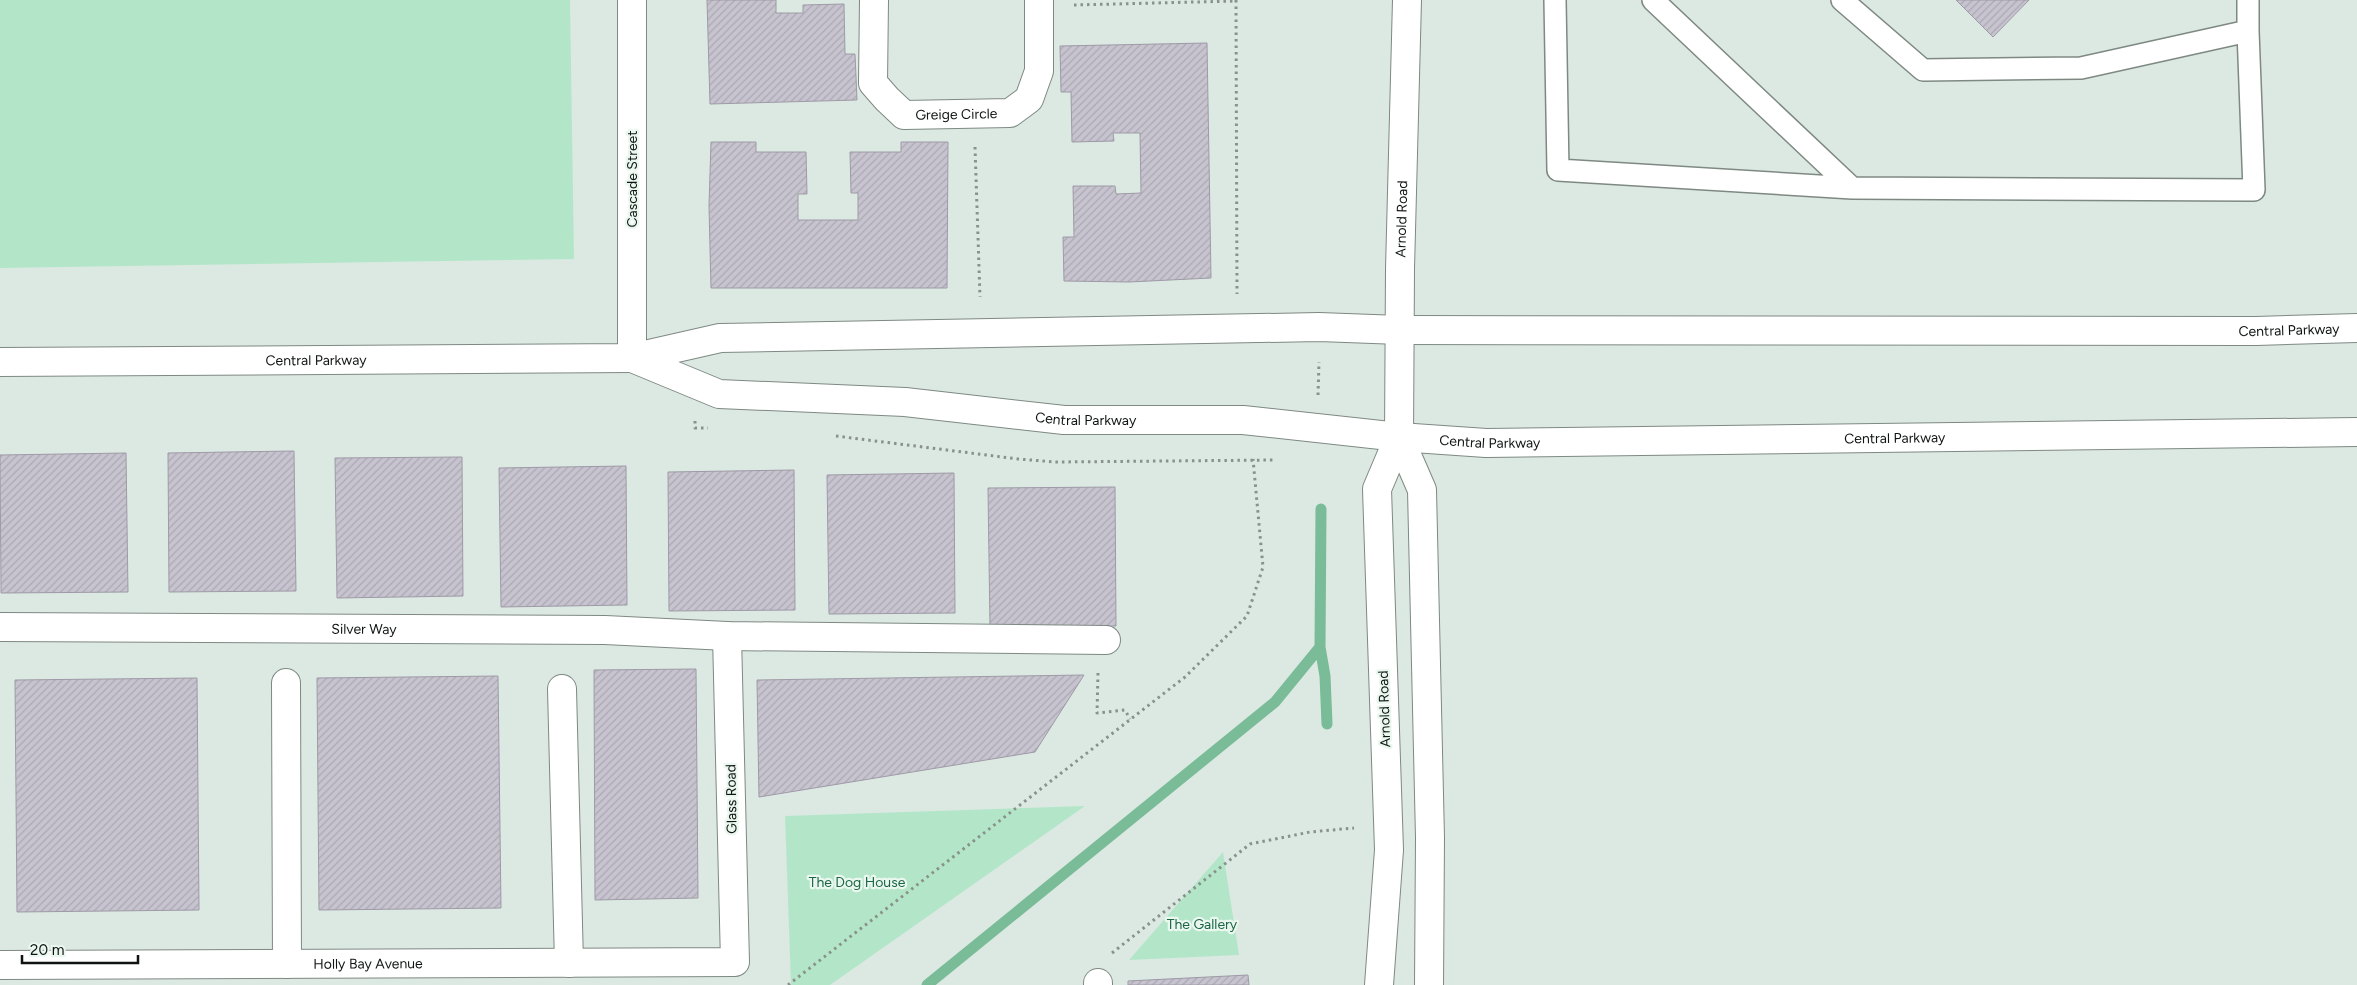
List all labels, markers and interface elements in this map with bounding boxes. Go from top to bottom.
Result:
street label: Greige Circle [915,105,998,124]
street label: Cascade Street [624,131,641,227]
street label: Arnold Road [1392,180,1411,258]
street label: Central Parkway [2238,321,2340,340]
street label: Central Parkway [265,352,367,369]
street label: Central Parkway [1034,409,1137,429]
street label: Central Parkway [1844,429,1946,447]
street label: Central Parkway [1439,432,1541,452]
street label: Silver Way [331,621,397,638]
street label: Arnold Road [1375,670,1394,748]
street label: Glass Road [722,764,741,834]
park label: The Dog House [809,874,906,891]
park label: The Gallery [1167,916,1238,933]
scale bar [22,932,139,964]
text: 20 m [30,941,64,959]
street label: Holly Bay Avenue [313,955,423,973]

